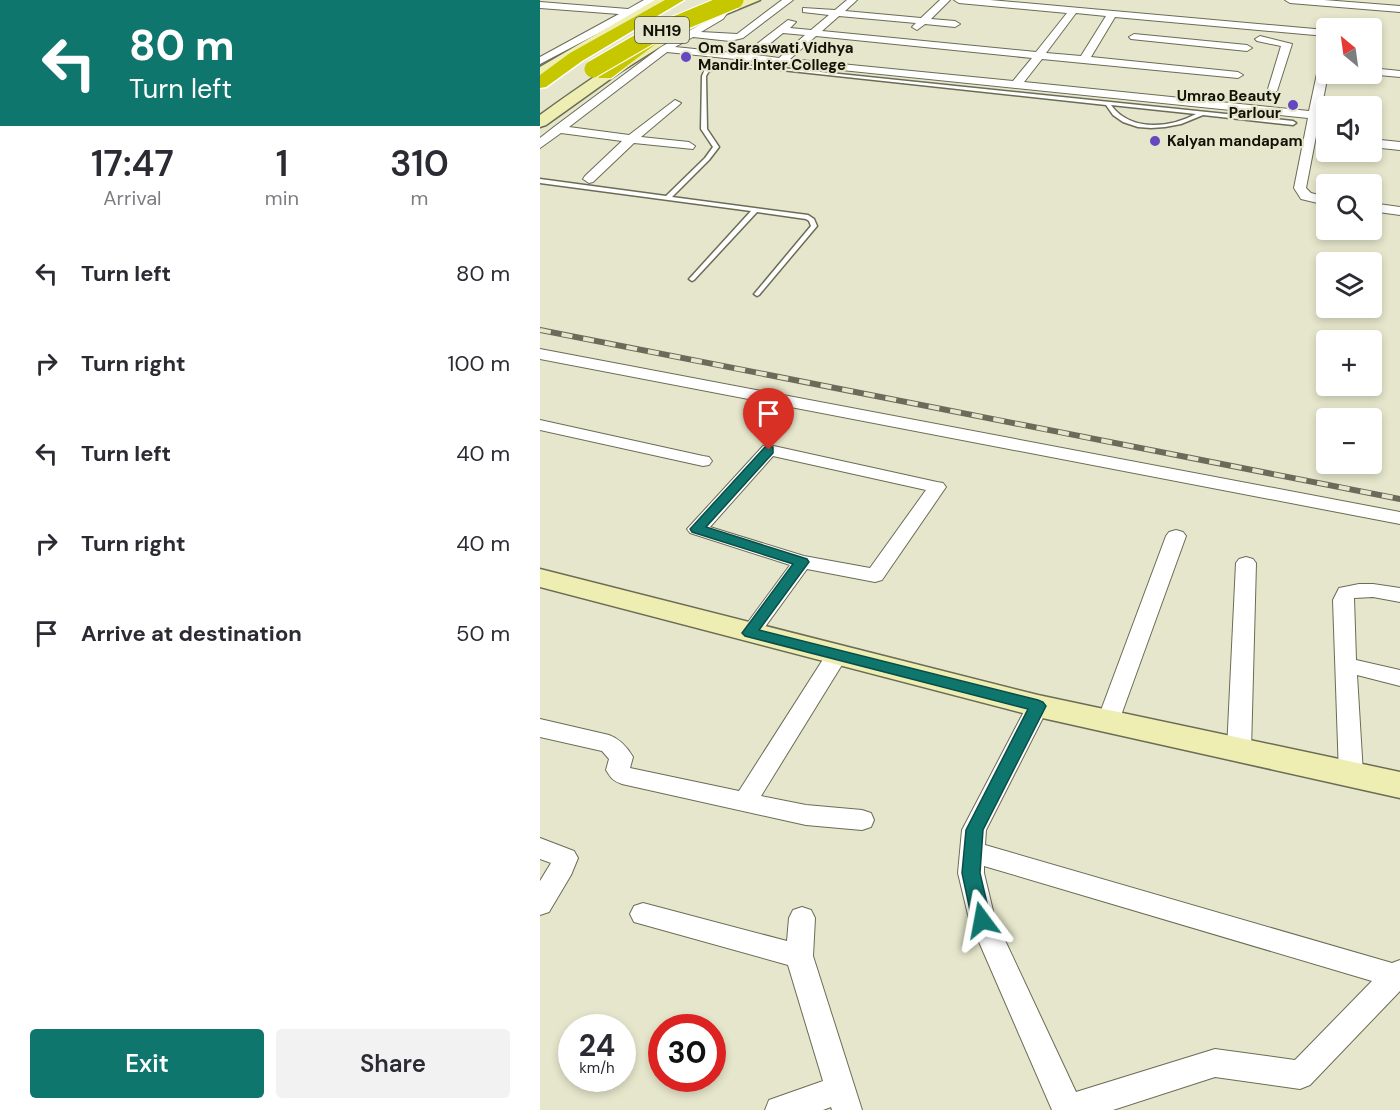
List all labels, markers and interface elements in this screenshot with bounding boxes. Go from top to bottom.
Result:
road number: NH19 [635,17,689,43]
text: 80 m [129,18,235,73]
north arrow [1316,18,1382,84]
map controls [1316,18,1382,474]
icon: left [30,24,108,102]
place label: Om Saraswati Vidhya Mandir Inter College [698,38,853,75]
marker: Om Saraswati Vidhya Mandir Inter College [679,50,693,64]
text: Turn left [129,71,232,106]
place label: Umrao Beauty Parlour [1177,86,1281,123]
button: sound [1316,96,1382,162]
marker: Umrao Beauty Parlour [1286,98,1300,112]
place label: Kalyan mandapam [1167,131,1303,151]
marker: Kalyan mandapam [1148,134,1162,148]
text: 17:47 [91,140,174,187]
text: 1 [276,140,288,187]
text: 310 [390,140,449,187]
button: search [1316,174,1382,240]
text: Arrival [103,185,162,211]
text: min [265,185,299,211]
text: m [411,185,428,211]
button: layers [1316,252,1382,318]
icon: left [30,257,63,290]
text: Turn left [81,259,171,288]
text: 80 m [456,259,510,288]
button: + [1316,330,1382,396]
icon: right [30,347,63,380]
text: Turn right [81,349,186,378]
text: 100 m [448,349,510,378]
pin [743,388,794,450]
icon: arrive [752,397,785,430]
button: − [1316,408,1382,474]
icon: left [30,437,63,470]
text: Turn left [81,439,171,468]
text: 40 m [456,439,510,468]
icon: right [30,527,63,560]
text: Turn right [81,529,186,558]
text: 40 m [456,529,510,558]
icon: arrive [30,617,63,650]
text: Arrive at destination [81,619,302,648]
text: 50 m [456,619,510,648]
position arrow [950,888,1014,952]
speed limit sign: 30 [648,1014,726,1092]
text: 24 [579,1026,615,1065]
button: Exit [30,1029,264,1098]
button: Share [276,1029,510,1098]
text: km/h [579,1058,615,1078]

